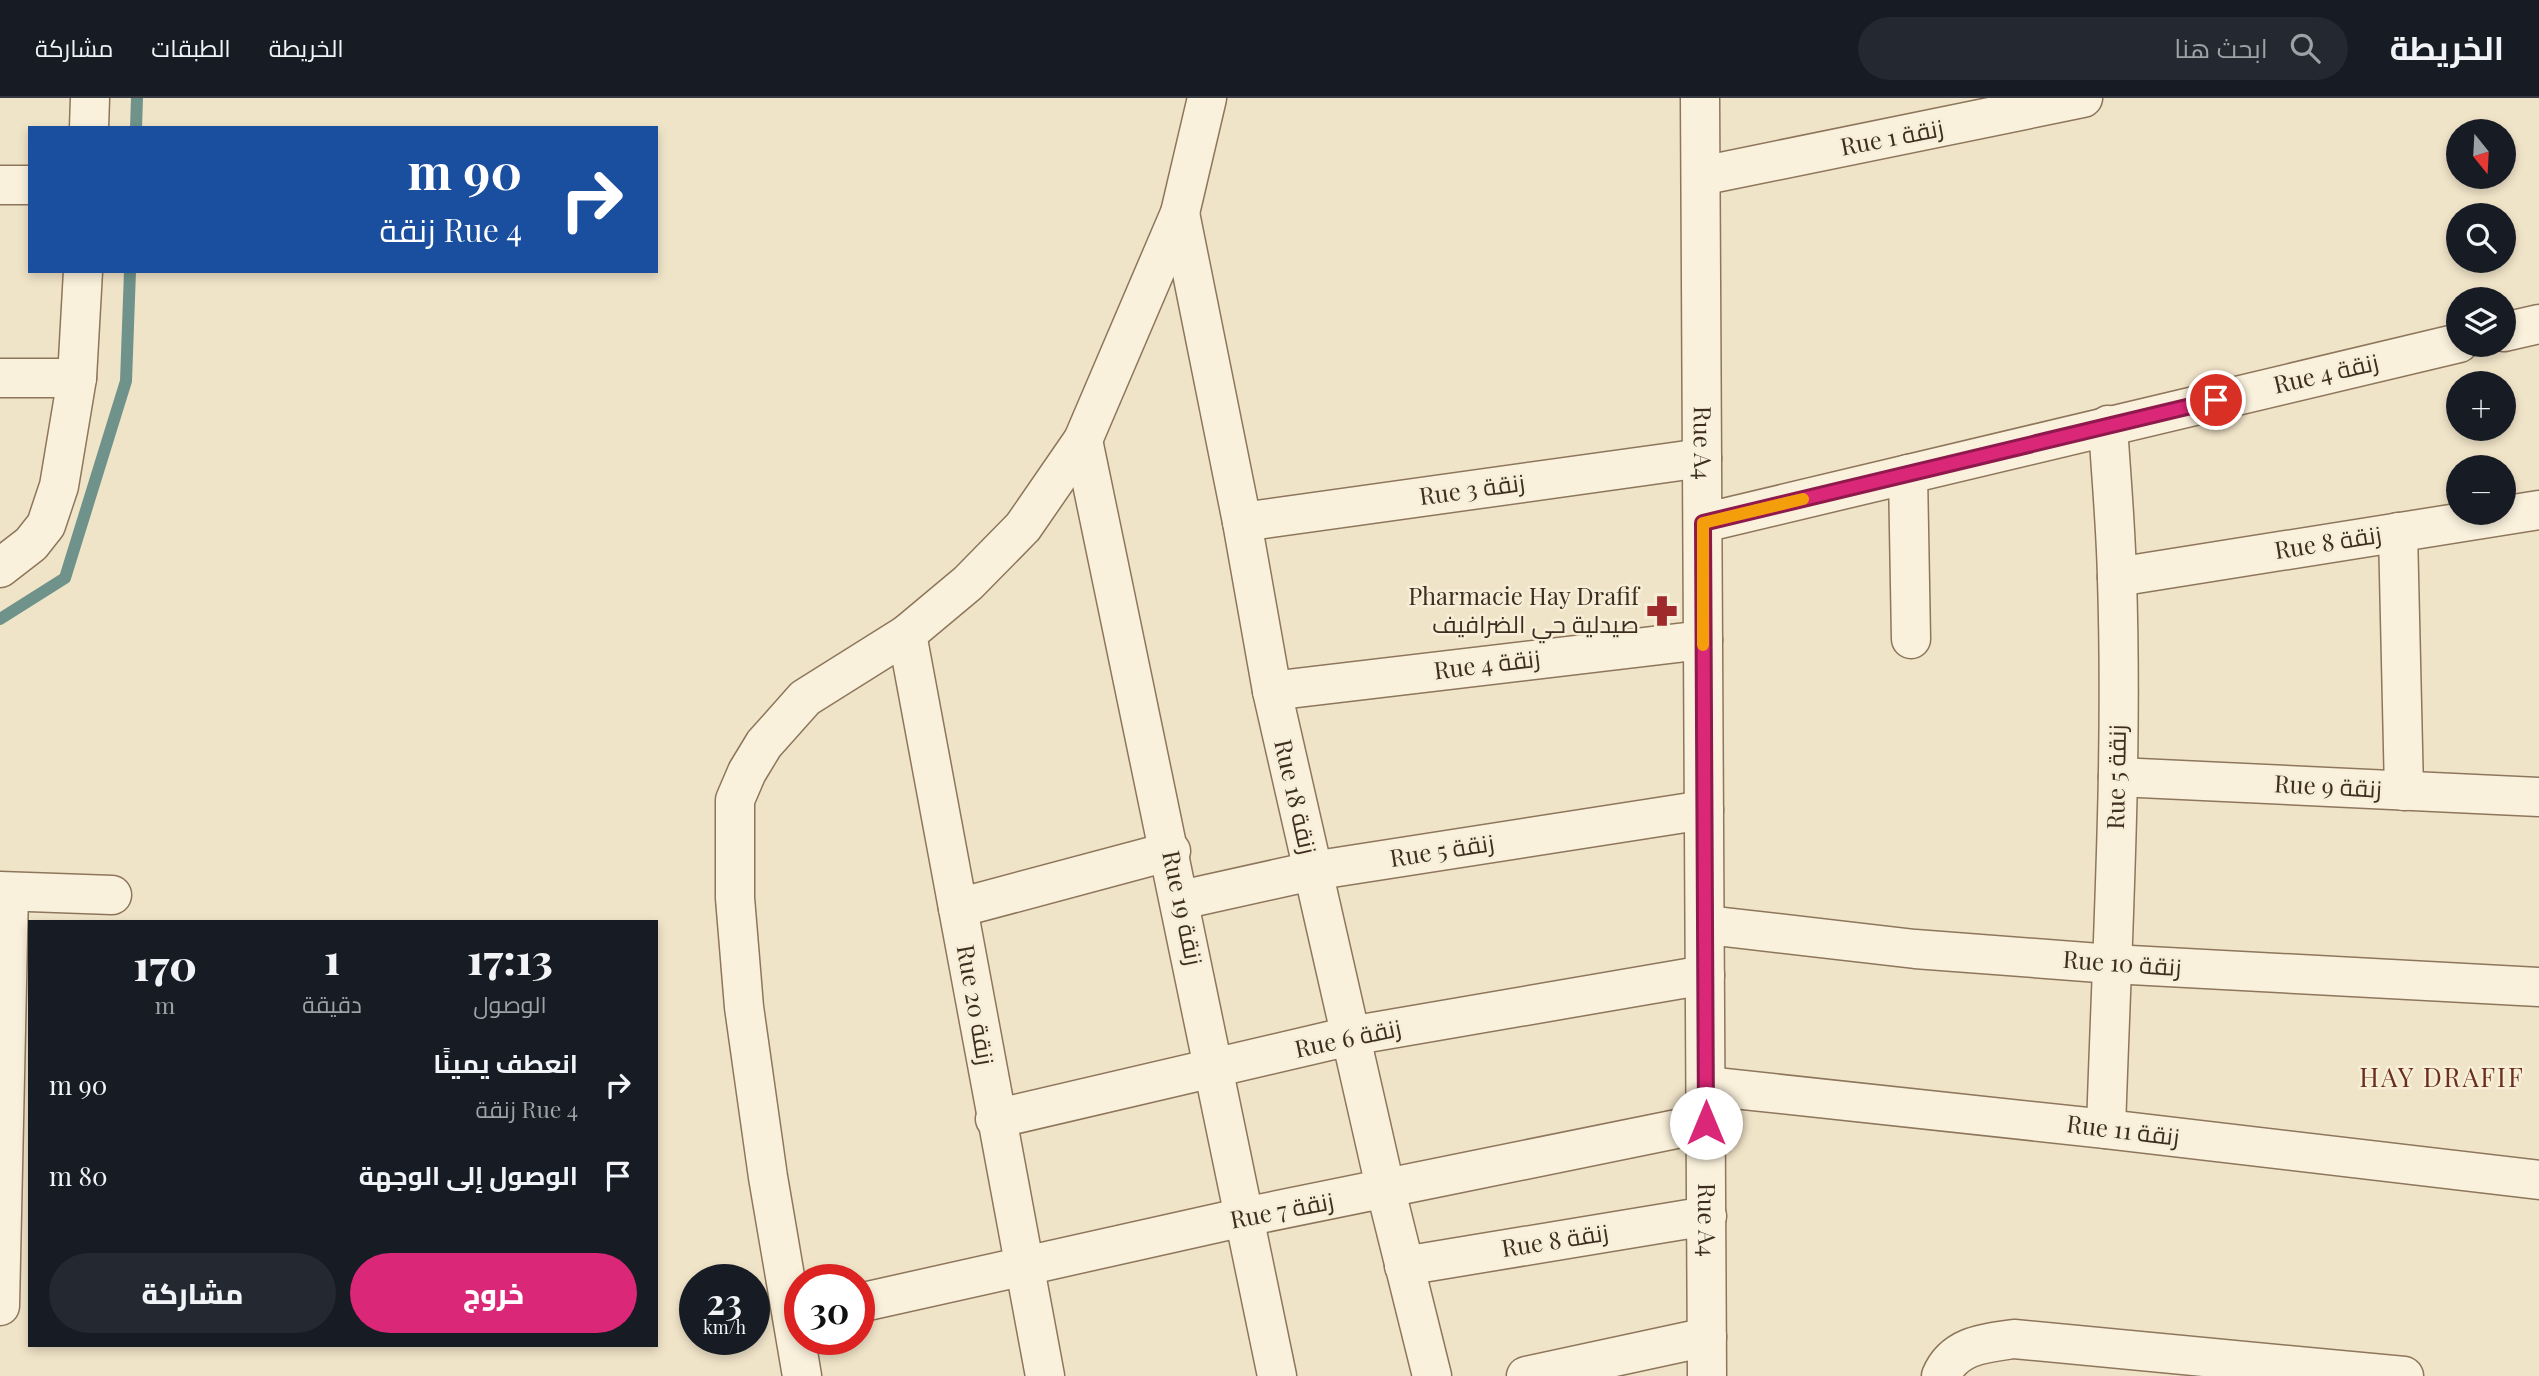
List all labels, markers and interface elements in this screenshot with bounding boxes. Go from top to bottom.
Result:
search box [1858,17,2348,80]
text: الخريطة [2390,24,2504,68]
icon: search [2286,29,2324,67]
text: ابحث هنا [2174,30,2268,65]
text: مشاركة [35,31,113,63]
text: الطبقات [151,31,231,63]
text: الخريطة [269,31,344,63]
street label: Rue 1 زنقة [1837,110,1946,162]
north arrow [2446,119,2516,189]
map controls [2446,119,2516,525]
text: 90 m [408,137,522,202]
icon: right [546,154,637,245]
button: search [2446,203,2516,273]
text: Rue 4 زنقة [380,207,522,250]
button: layers [2446,287,2516,357]
street label: Rue 4 زنقة [2270,344,2381,400]
pin [2186,370,2246,430]
button: + [2446,371,2516,441]
icon: arrive [2197,381,2235,419]
street label: Rue A4 [1688,406,1720,480]
button: − [2446,455,2516,525]
street label: Rue 3 زنقة [1417,465,1527,511]
street label: Rue 8 زنقة [2272,517,2384,565]
place label: Pharmacie Hay Drafif صيدلية حي الضرافيف [1408,579,1641,644]
pharmacy icon: Pharmacie Hay Drafif صيدلية حي الضرافيف [1645,594,1679,628]
street label: Rue 4 زنقة [1432,641,1542,685]
street label: Rue 5 زنقة [2098,724,2132,830]
street label: Rue 18 زنقة [1268,736,1326,857]
street label: Rue 9 زنقة [2273,766,2383,804]
street label: Rue 5 زنقة [1387,825,1496,873]
street label: Rue 19 زنقة [1156,847,1212,968]
text: 1 [324,930,340,986]
text: 17:13 [467,930,553,986]
text: 170 [133,936,197,992]
street label: Rue 20 زنقة [951,942,1003,1067]
street label: Rue 10 زنقة [2062,942,2183,982]
text: دقيقة [302,988,362,1019]
text: الوصول [473,988,547,1019]
text: m [155,989,175,1020]
street label: Rue 6 زنقة [1291,1010,1404,1064]
text: انعطف يمينًا [433,1045,578,1080]
district label: HAY DRAFIF [2359,1059,2525,1094]
icon: right [599,1066,637,1104]
text: 90 m [49,1067,107,1102]
position arrow [1669,1086,1743,1160]
text: Rue 4 زنقة [476,1093,578,1124]
street label: Rue 11 زنقة [2065,1106,2181,1152]
text: الوصول إلى الوجهة [359,1157,578,1192]
icon: arrive [599,1157,637,1195]
text: 80 m [49,1158,108,1193]
street label: Rue 7 زنقة [1227,1183,1336,1235]
street label: Rue A4 [1692,1183,1724,1257]
street label: Rue 8 زنقة [1499,1215,1611,1263]
button: مشاركة [49,1253,336,1333]
button: خروج [350,1253,637,1333]
speed limit sign: 30 [784,1264,875,1355]
text: 23 [707,1277,742,1324]
text: km/h [703,1315,746,1339]

